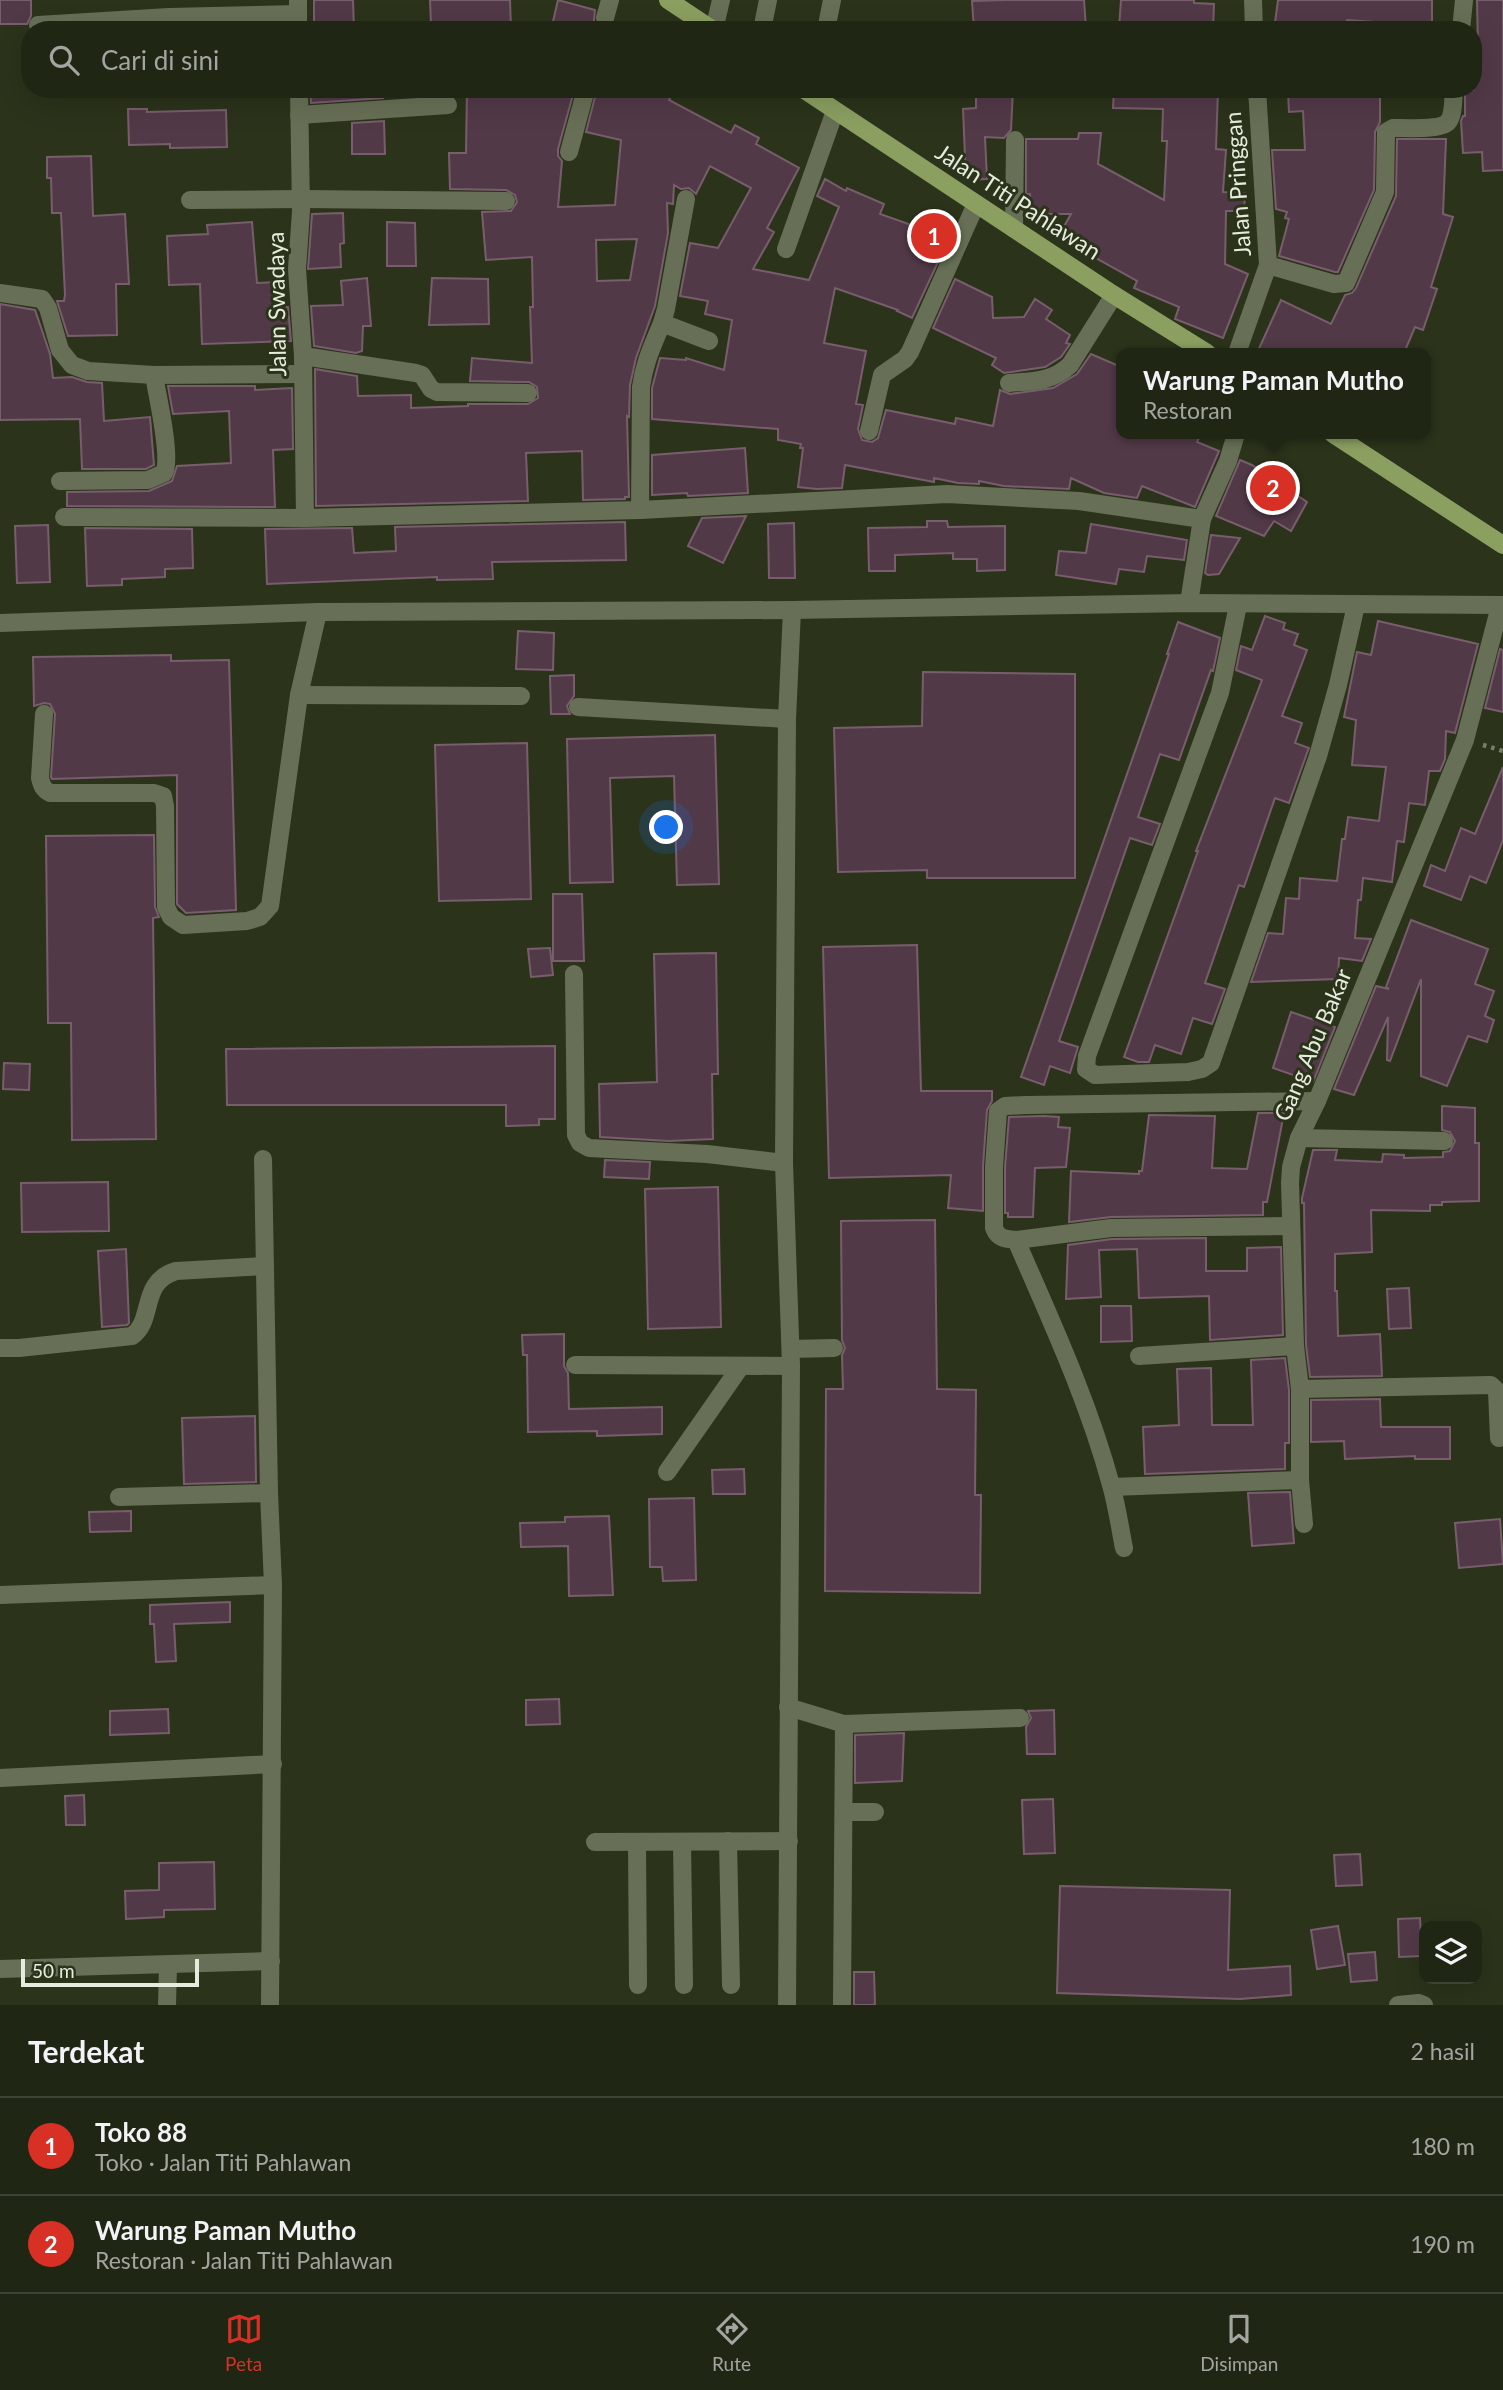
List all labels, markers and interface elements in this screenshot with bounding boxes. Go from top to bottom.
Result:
search box [21,21,1482,98]
icon: search [45,41,83,79]
text: Cari di sini [101,44,219,76]
street label: Jalan Pringgan [1218,111,1256,257]
street label: Jalan Titi Pahlawan [931,137,1106,265]
pin: 1 [911,210,957,262]
street label: Jalan Swadaya [261,231,291,377]
popup [1116,348,1431,439]
text: Warung Paman Mutho [1143,364,1404,396]
text: Restoran [1143,396,1232,424]
pin: 2 [1250,462,1296,514]
your location [649,810,683,844]
street label: Gang Abu Bakar [1267,964,1357,1125]
map controls [1419,1921,1482,1984]
button: layers [1419,1921,1482,1984]
scale bar [21,1956,200,1988]
text: 50 m [32,1959,75,1982]
text: Terdekat [28,2033,144,2069]
text: 2 hasil [1411,2037,1475,2065]
text: Toko 88 [95,2116,187,2148]
text: 1 [44,2132,58,2160]
text: 180 m [1410,2132,1475,2160]
text: Toko · Jalan Titi Pahlawan [95,2148,351,2176]
text: Warung Paman Mutho [95,2214,356,2246]
text: 2 [44,2230,58,2258]
text: 190 m [1410,2230,1475,2258]
text: Restoran · Jalan Titi Pahlawan [95,2246,393,2274]
tab: Peta [225,2310,263,2375]
tab: Rute [712,2310,751,2375]
tab: Disimpan [1200,2310,1278,2375]

